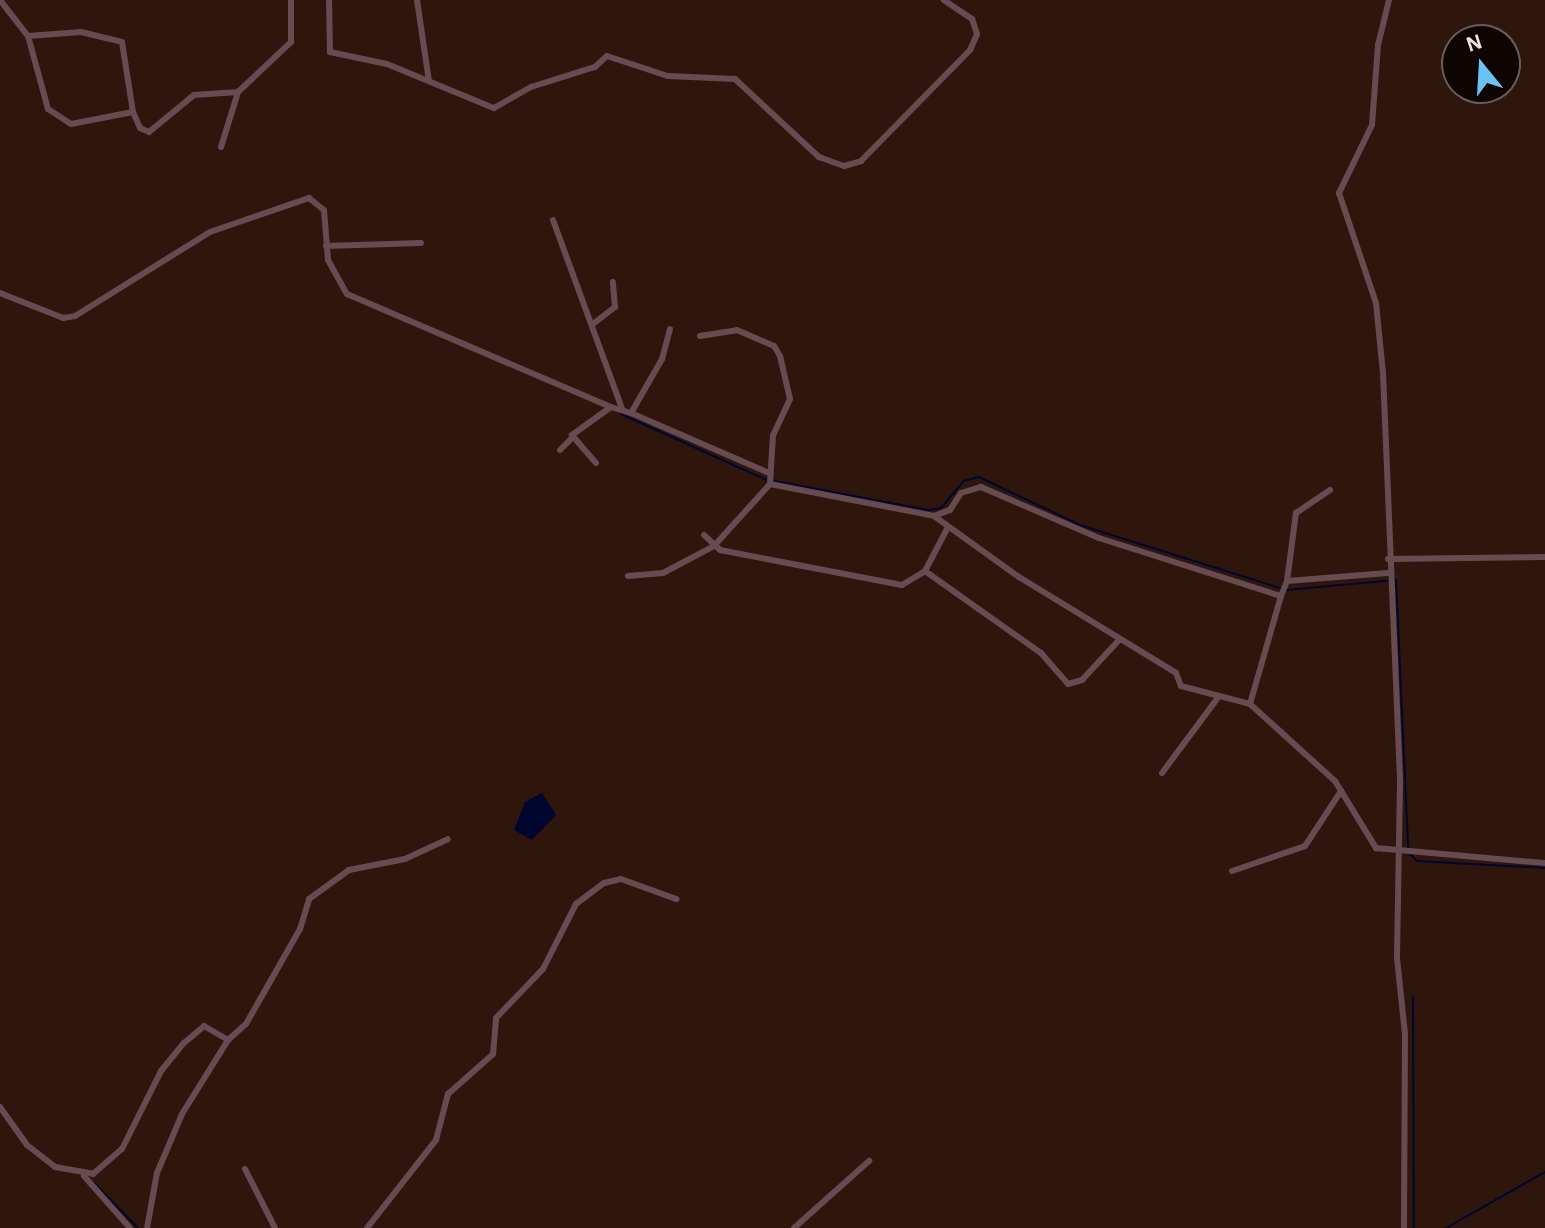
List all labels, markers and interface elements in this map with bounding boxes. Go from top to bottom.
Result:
north arrow [1441,24,1521,104]
text: N [1464,30,1485,56]

